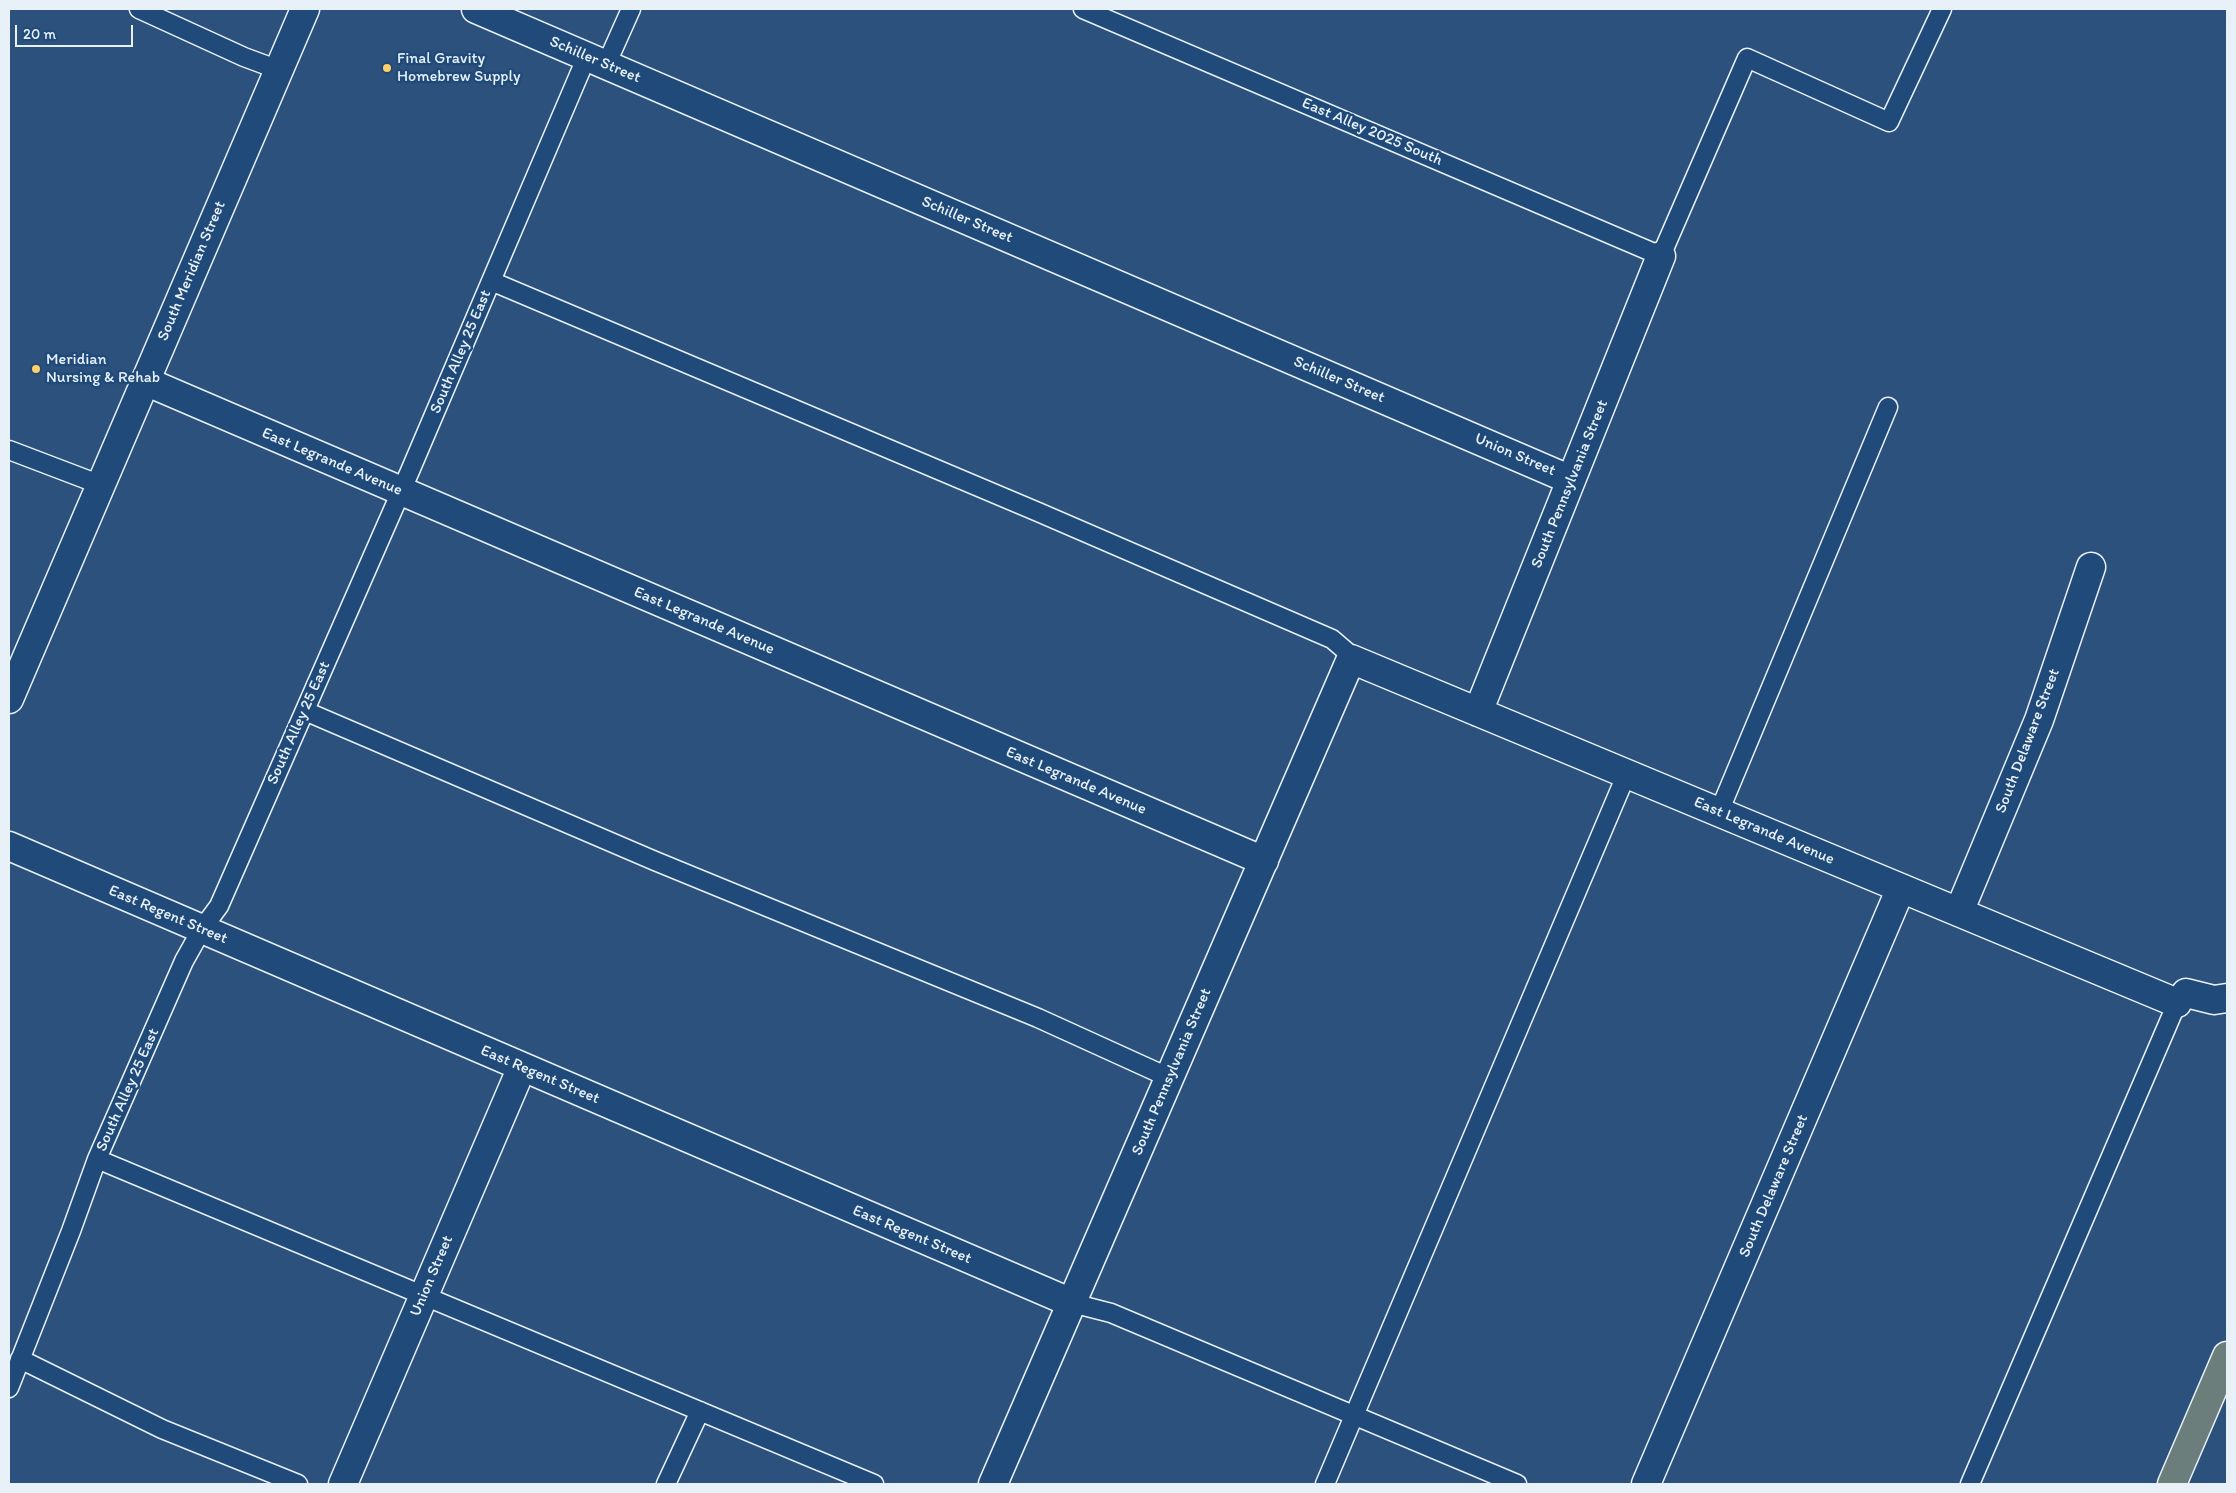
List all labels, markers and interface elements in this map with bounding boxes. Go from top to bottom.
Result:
scale bar [18,15,135,47]
text: 20 m [23,25,56,43]
street label: Schiller Street [546,32,644,88]
place label: Final Gravity Homebrew Supply [397,49,520,87]
marker: Final Gravity Homebrew Supply [381,62,393,74]
street label: East Alley 2025 South [1299,94,1445,170]
street label: Schiller Street [918,192,1016,248]
street label: South Meridian Street [154,198,230,344]
street label: South Alley 25 East [426,287,496,417]
place label: Meridian Nursing & Rehab [46,350,160,388]
street label: Schiller Street [1290,352,1388,408]
marker: Meridian Nursing & Rehab [30,363,42,375]
street label: South Pennsylvania Street [1527,397,1613,571]
street label: East Legrande Avenue [259,424,405,500]
street label: Union Street [1472,429,1558,481]
street label: East Legrande Avenue [631,583,777,659]
street label: South Alley 25 East [263,659,335,787]
street label: South Delaware Street [1992,666,2064,816]
street label: East Legrande Avenue [1003,743,1149,819]
street label: East Legrande Avenue [1691,793,1837,869]
street label: East Regent Street [106,881,230,949]
street label: South Pennsylvania Street [1128,985,1216,1159]
street label: South Alley 25 East [92,1026,164,1154]
street label: East Regent Street [478,1041,602,1109]
street label: South Delaware Street [1735,1112,1813,1260]
street label: East Regent Street [850,1201,974,1269]
street label: Union Street [406,1233,458,1319]

